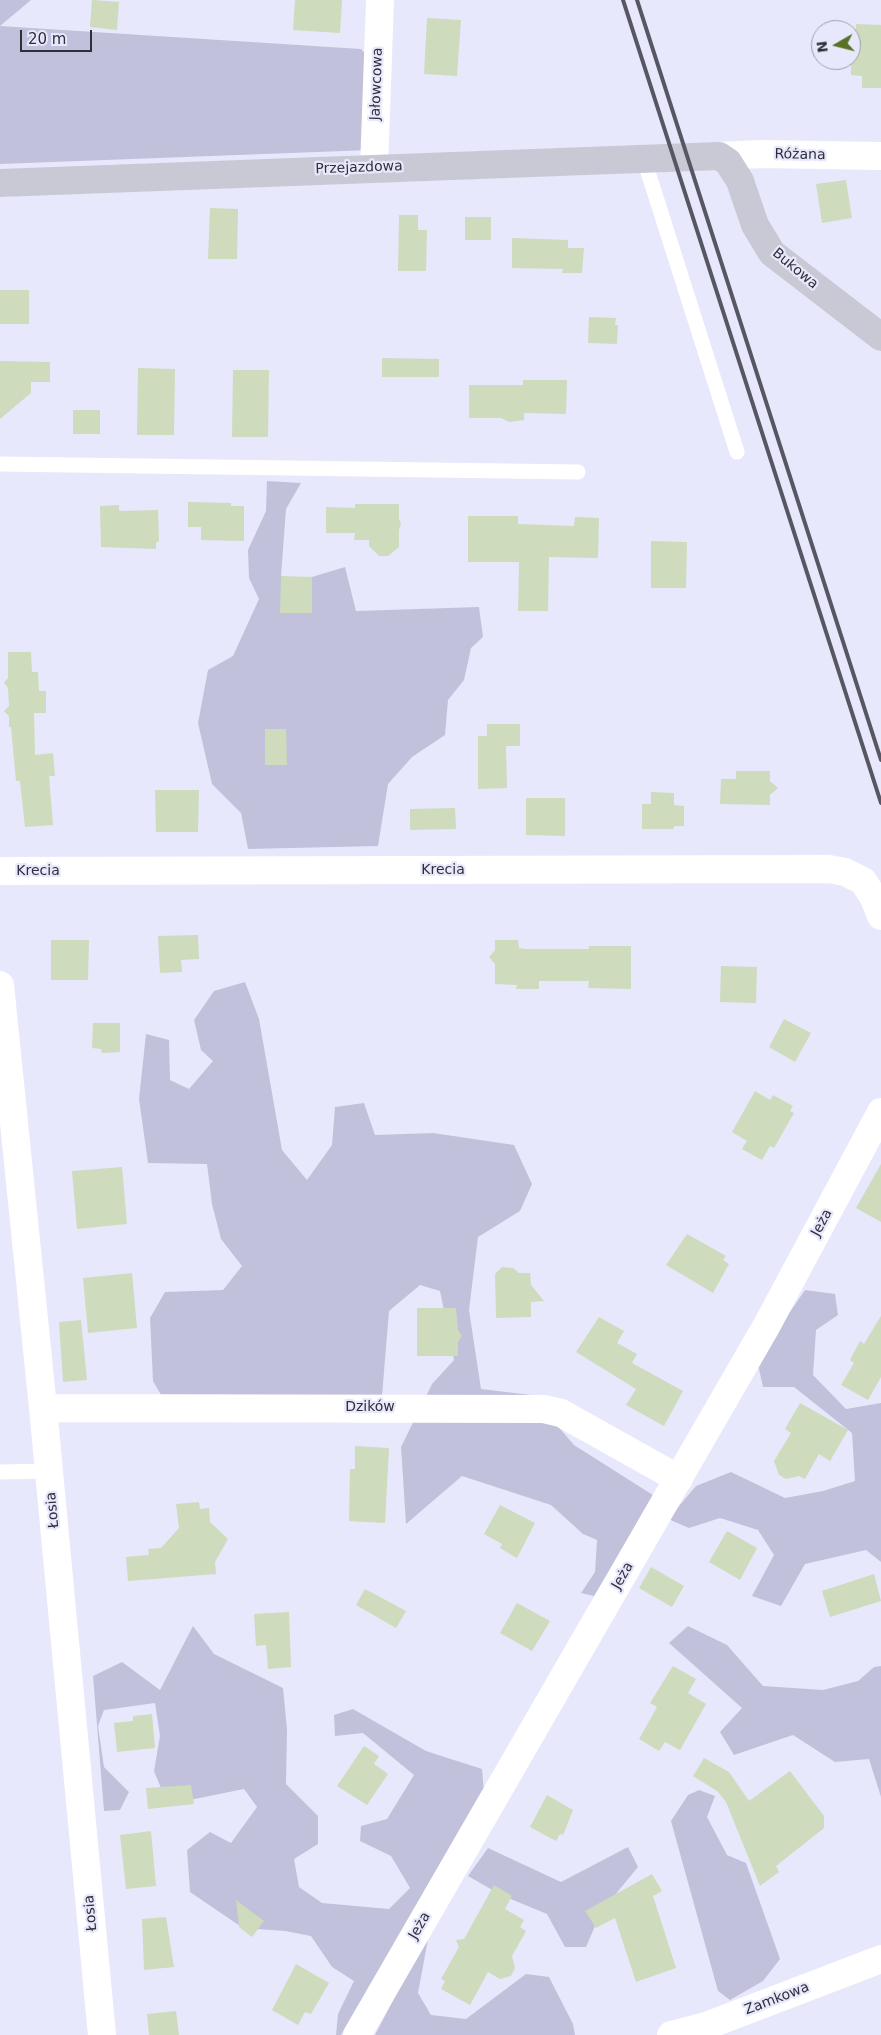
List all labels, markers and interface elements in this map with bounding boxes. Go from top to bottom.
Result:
scale bar [22,20,95,52]
north arrow [811,20,861,70]
text: 20 m [28,30,66,48]
text: N [813,40,831,54]
street label: Jałowcowa [367,47,387,121]
street label: Różana [774,146,826,164]
street label: Przejazdowa [315,158,403,178]
street label: Bukowa [769,245,821,293]
street label: Krecia [421,862,465,878]
street label: Krecia [16,863,60,879]
street label: Jeża [808,1206,836,1240]
street label: Dzików [345,1399,395,1415]
street label: Łosia [43,1491,63,1529]
street label: Jeża [609,1559,637,1593]
street label: Łosia [81,1894,101,1932]
street label: Jeża [406,1909,434,1943]
street label: Zamkowa [742,1979,812,2019]

